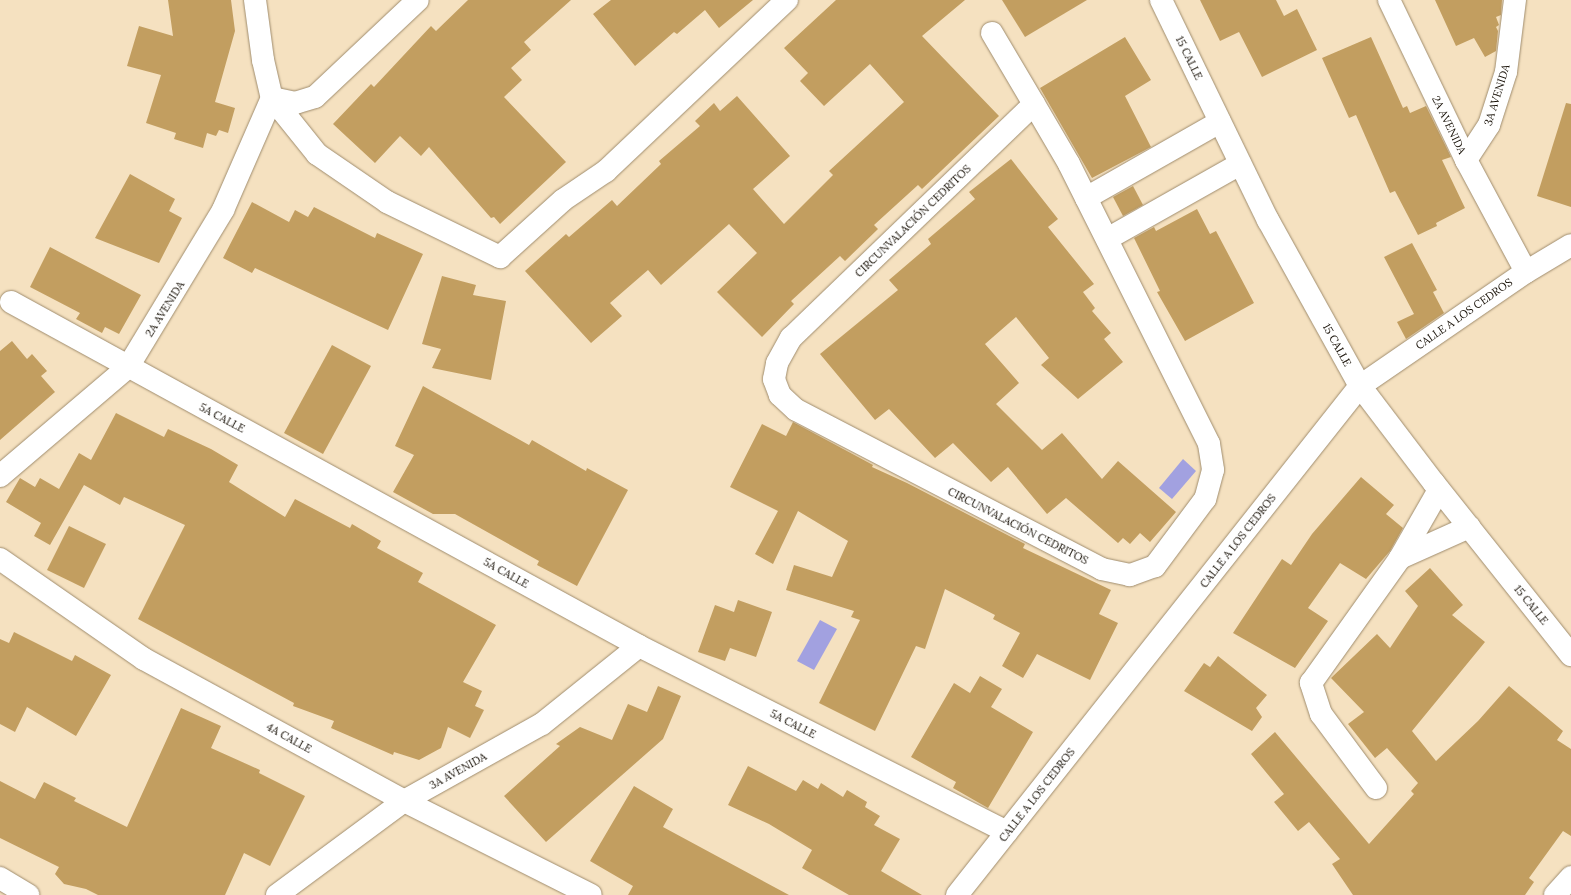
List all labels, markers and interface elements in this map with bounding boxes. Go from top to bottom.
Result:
street label: 15 CALLE [1173,34,1205,82]
street label: 3A AVENIDA [1481,63,1513,127]
street label: 2A AVENIDA [1429,94,1469,156]
street label: CIRCUNVALACIÓN CEDRITOS [852,162,974,280]
street label: CALLE A LOS CEDROS [1413,276,1515,352]
street label: 2A AVENIDA [143,279,187,339]
street label: 15 CALLE [1320,321,1354,369]
street label: 5A CALLE [197,400,247,436]
street label: CIRCUNVALACIÓN CEDRITOS [946,485,1090,567]
street label: CALLE A LOS CEDROS [1197,492,1279,590]
street label: 5A CALLE [481,555,531,591]
street label: 15 CALLE [1511,583,1551,627]
street label: 5A CALLE [768,707,818,741]
street label: 4A CALLE [264,720,314,756]
street label: CALLE A LOS CEDROS [996,746,1078,844]
street label: 3A AVENIDA [427,750,489,792]

